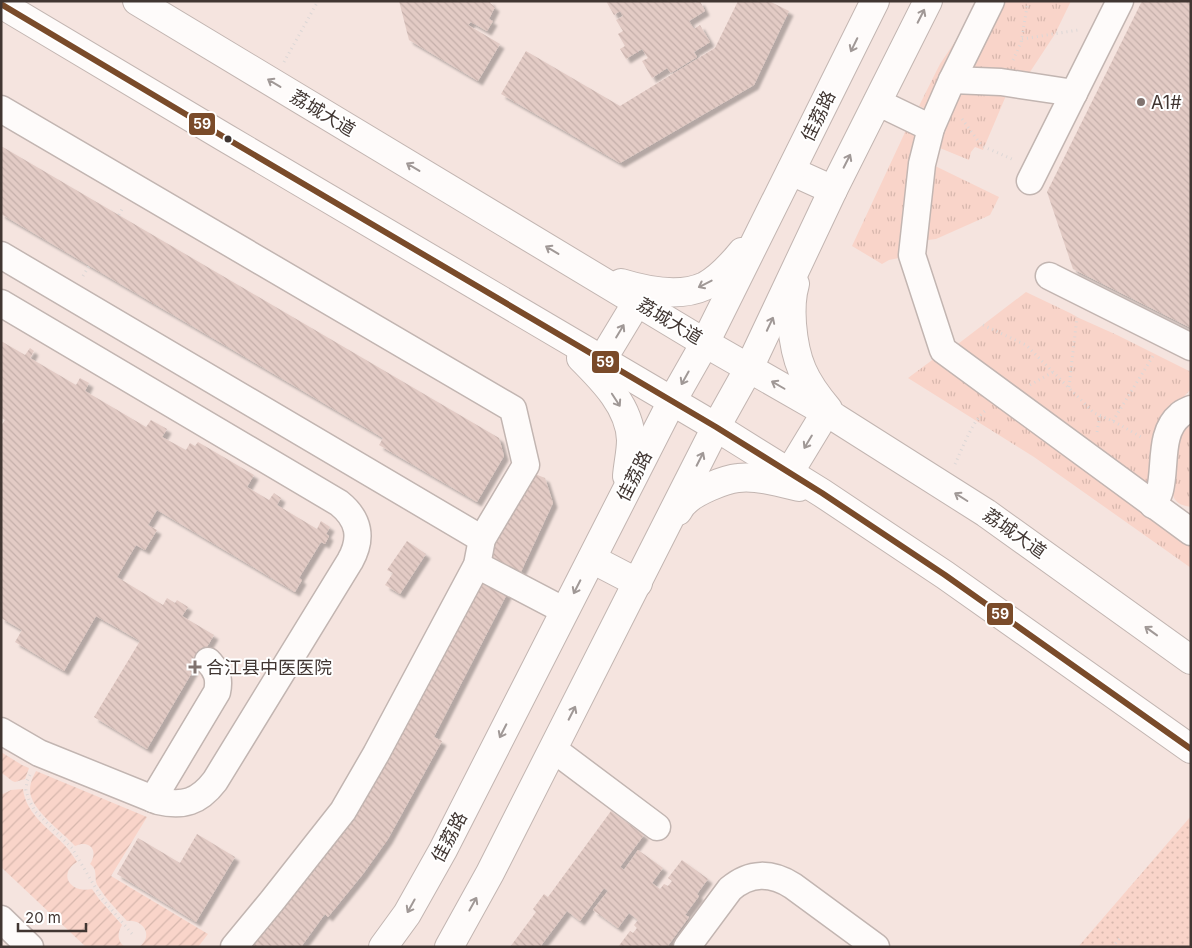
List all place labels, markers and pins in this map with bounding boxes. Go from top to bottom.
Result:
place label: A1# [1151,92,1182,113]
marker: A1# [1135,96,1147,108]
unlabelled marker [223,134,233,144]
place label: 合江县中医医院 [206,657,332,678]
marker: 合江县中医医院 [188,660,202,674]

